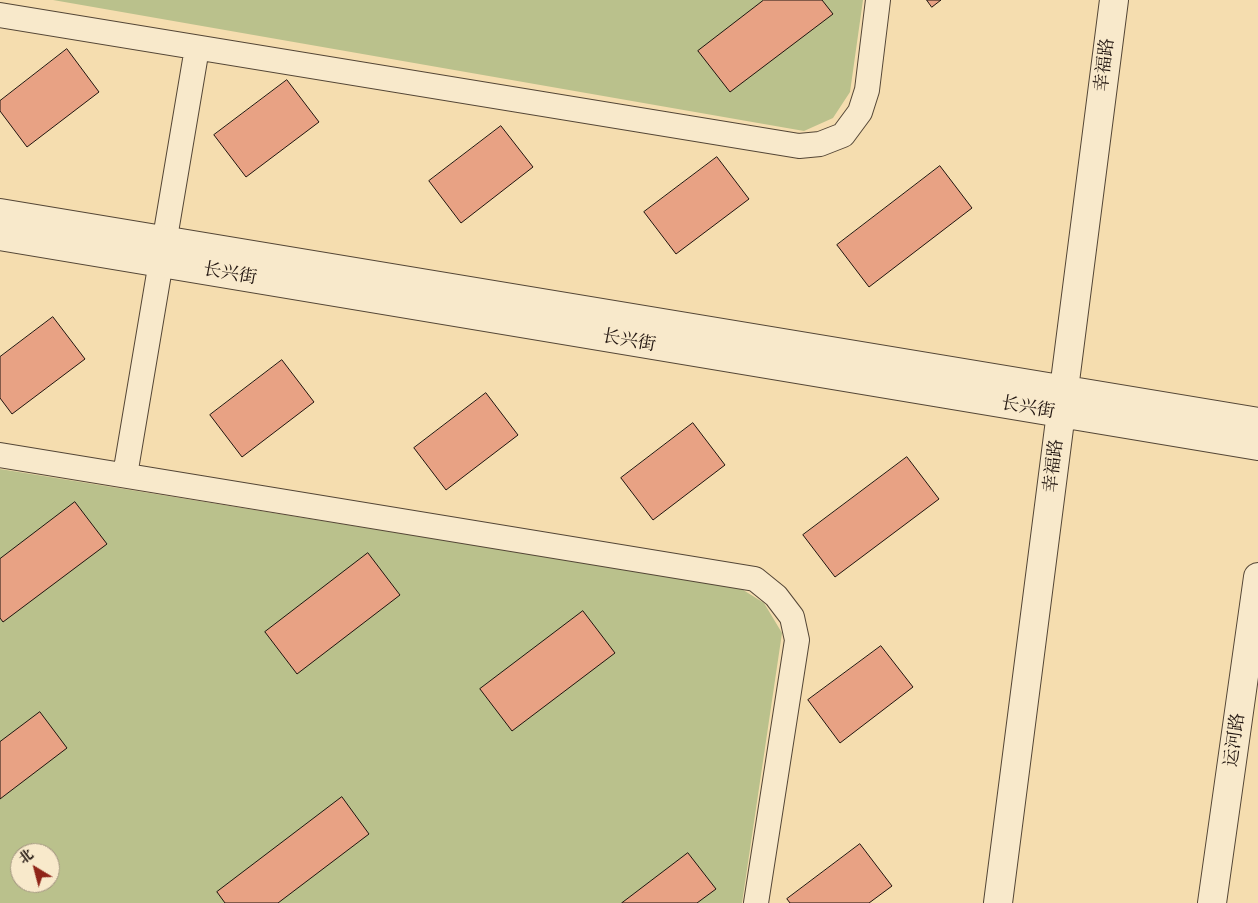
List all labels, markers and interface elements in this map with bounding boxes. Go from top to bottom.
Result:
street label: 幸福路 [1091,37,1119,93]
street label: 长兴街 [202,259,258,289]
street label: 长兴街 [601,326,657,356]
street label: 长兴街 [1000,393,1056,423]
street label: 幸福路 [1040,438,1068,494]
street label: 运河路 [1221,712,1249,768]
north arrow [10,843,60,893]
text: 北 [17,847,36,867]

